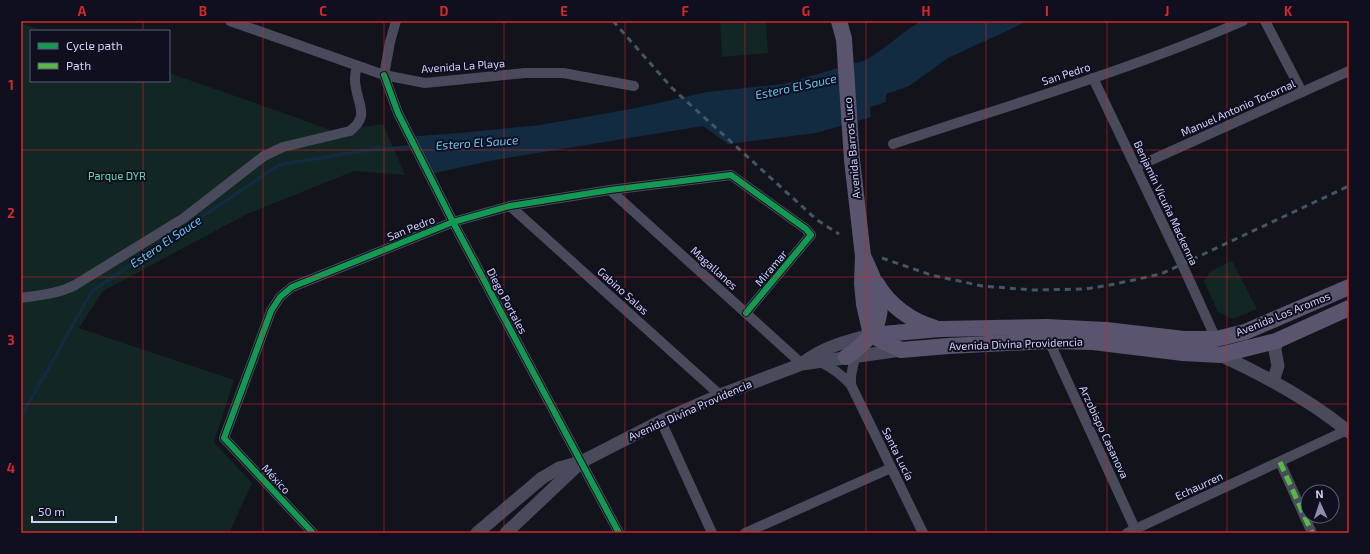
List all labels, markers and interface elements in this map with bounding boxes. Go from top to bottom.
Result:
text: A [78,3,87,19]
text: B [199,3,207,19]
text: C [319,3,327,19]
text: D [440,3,449,19]
text: E [560,3,568,19]
text: F [681,3,689,19]
text: G [802,3,810,19]
text: H [922,3,931,19]
text: I [1045,3,1049,19]
text: J [1165,3,1169,19]
text: K [1284,3,1293,19]
legend [30,30,170,82]
text: Cycle path [66,38,123,52]
street label: Avenida La Playa [421,56,505,75]
text: Path [66,58,91,72]
street label: San Pedro [1040,60,1092,87]
water label: Estero El Sauce [754,70,838,101]
street label: Manuel Antonio Tocornal [1179,76,1298,139]
text: 1 [8,77,14,93]
street label: Avenida Barros Luco [841,97,862,199]
water label: Estero El Sauce [435,132,519,152]
street label: Benjamín Vicuña Mackenna [1131,138,1201,268]
park label: Parque DYR [88,169,146,182]
text: 2 [7,205,15,221]
water label: Estero El Sauce [127,212,204,270]
street label: San Pedro [385,212,437,243]
street label: Magallanes [688,243,741,292]
street label: Miramar [752,247,790,288]
street label: Gabino Salas [595,264,652,317]
street label: Diego Portales [485,266,530,336]
street label: Avenida Los Aromos [1234,288,1332,338]
text: 3 [7,332,15,348]
street label: Avenida Divina Providencia [949,335,1083,352]
street label: Avenida Divina Providencia [626,376,754,443]
street label: Arzobispo Casanova [1077,383,1132,480]
street label: Santa Lucía [880,425,917,482]
text: 4 [7,460,15,476]
street label: México [259,461,293,496]
street label: Echaurren [1173,469,1225,502]
north arrow [1300,484,1340,524]
text: N [1315,487,1324,500]
scale bar [32,498,116,524]
text: 50 m [38,504,65,518]

